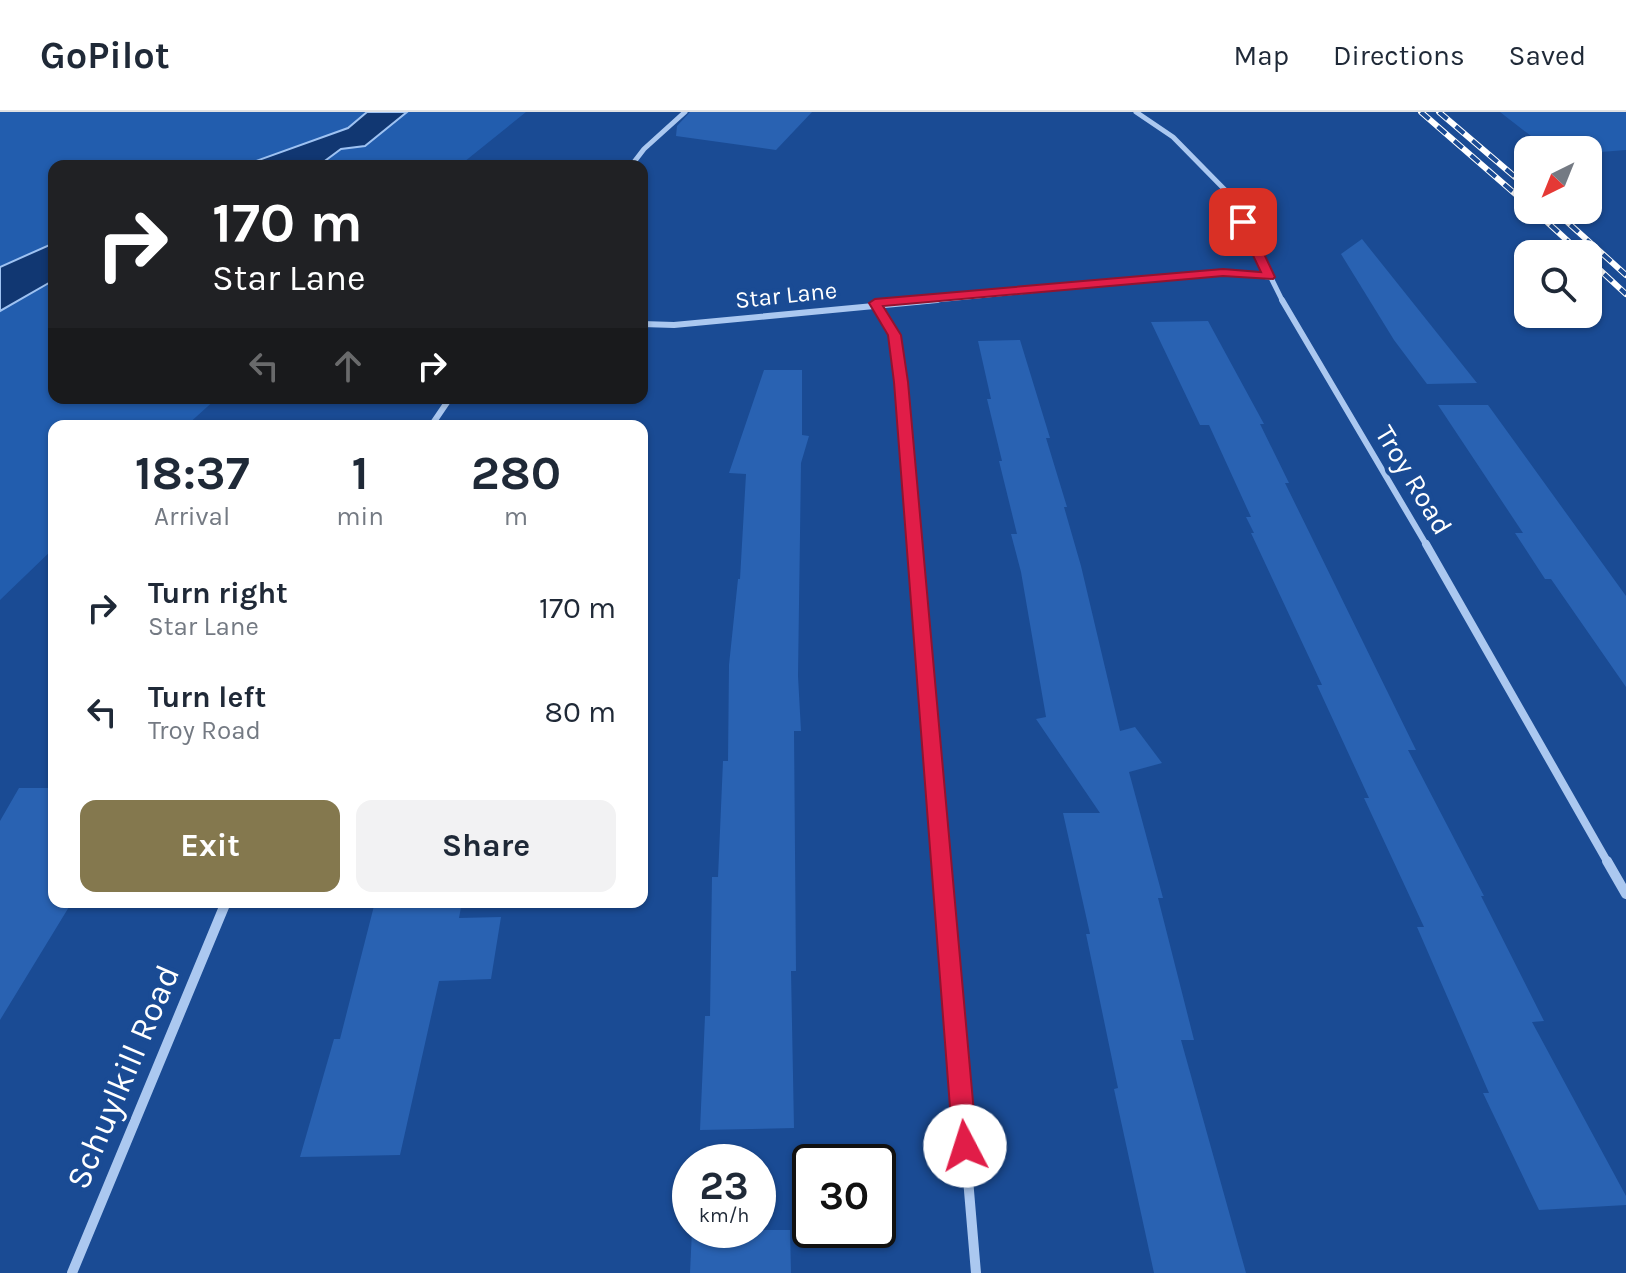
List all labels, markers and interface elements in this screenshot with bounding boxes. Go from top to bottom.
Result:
text: GoPilot [40,33,170,78]
text: Map [1234,39,1289,72]
text: Directions [1333,39,1465,72]
text: Saved [1509,39,1586,72]
north arrow [1514,136,1602,224]
map controls [1514,136,1602,328]
pin [1209,188,1277,256]
text: 170 m [212,190,363,255]
icon: right [80,192,184,296]
icon: arrive [1221,200,1265,244]
button: search [1514,240,1602,328]
text: Star Lane [212,257,366,299]
street label: Star Lane [734,276,838,314]
icon: left [242,344,286,388]
icon: ahead [326,344,370,388]
icon: right [410,344,454,388]
street label: Troy Road [1369,419,1459,541]
text: 18:37 [135,445,250,501]
text: 1 [352,445,369,501]
text: 280 [471,445,561,501]
text: Arrival [154,501,230,532]
text: min [336,501,384,532]
text: m [504,501,528,532]
text: Turn right [148,575,288,611]
icon: right [80,586,124,630]
text: 170 m [539,590,616,626]
text: Star Lane [148,611,259,642]
text: Turn left [148,679,266,715]
icon: left [80,690,124,734]
text: 80 m [545,694,616,730]
text: Troy Road [148,715,261,746]
button: Exit [80,800,340,892]
button: Share [356,800,616,892]
street label: Schuylkill Road [58,959,188,1195]
position arrow [923,1104,1007,1188]
speed limit sign: 30 [792,1144,896,1248]
text: 23 [699,1162,749,1209]
text: km/h [699,1204,749,1227]

